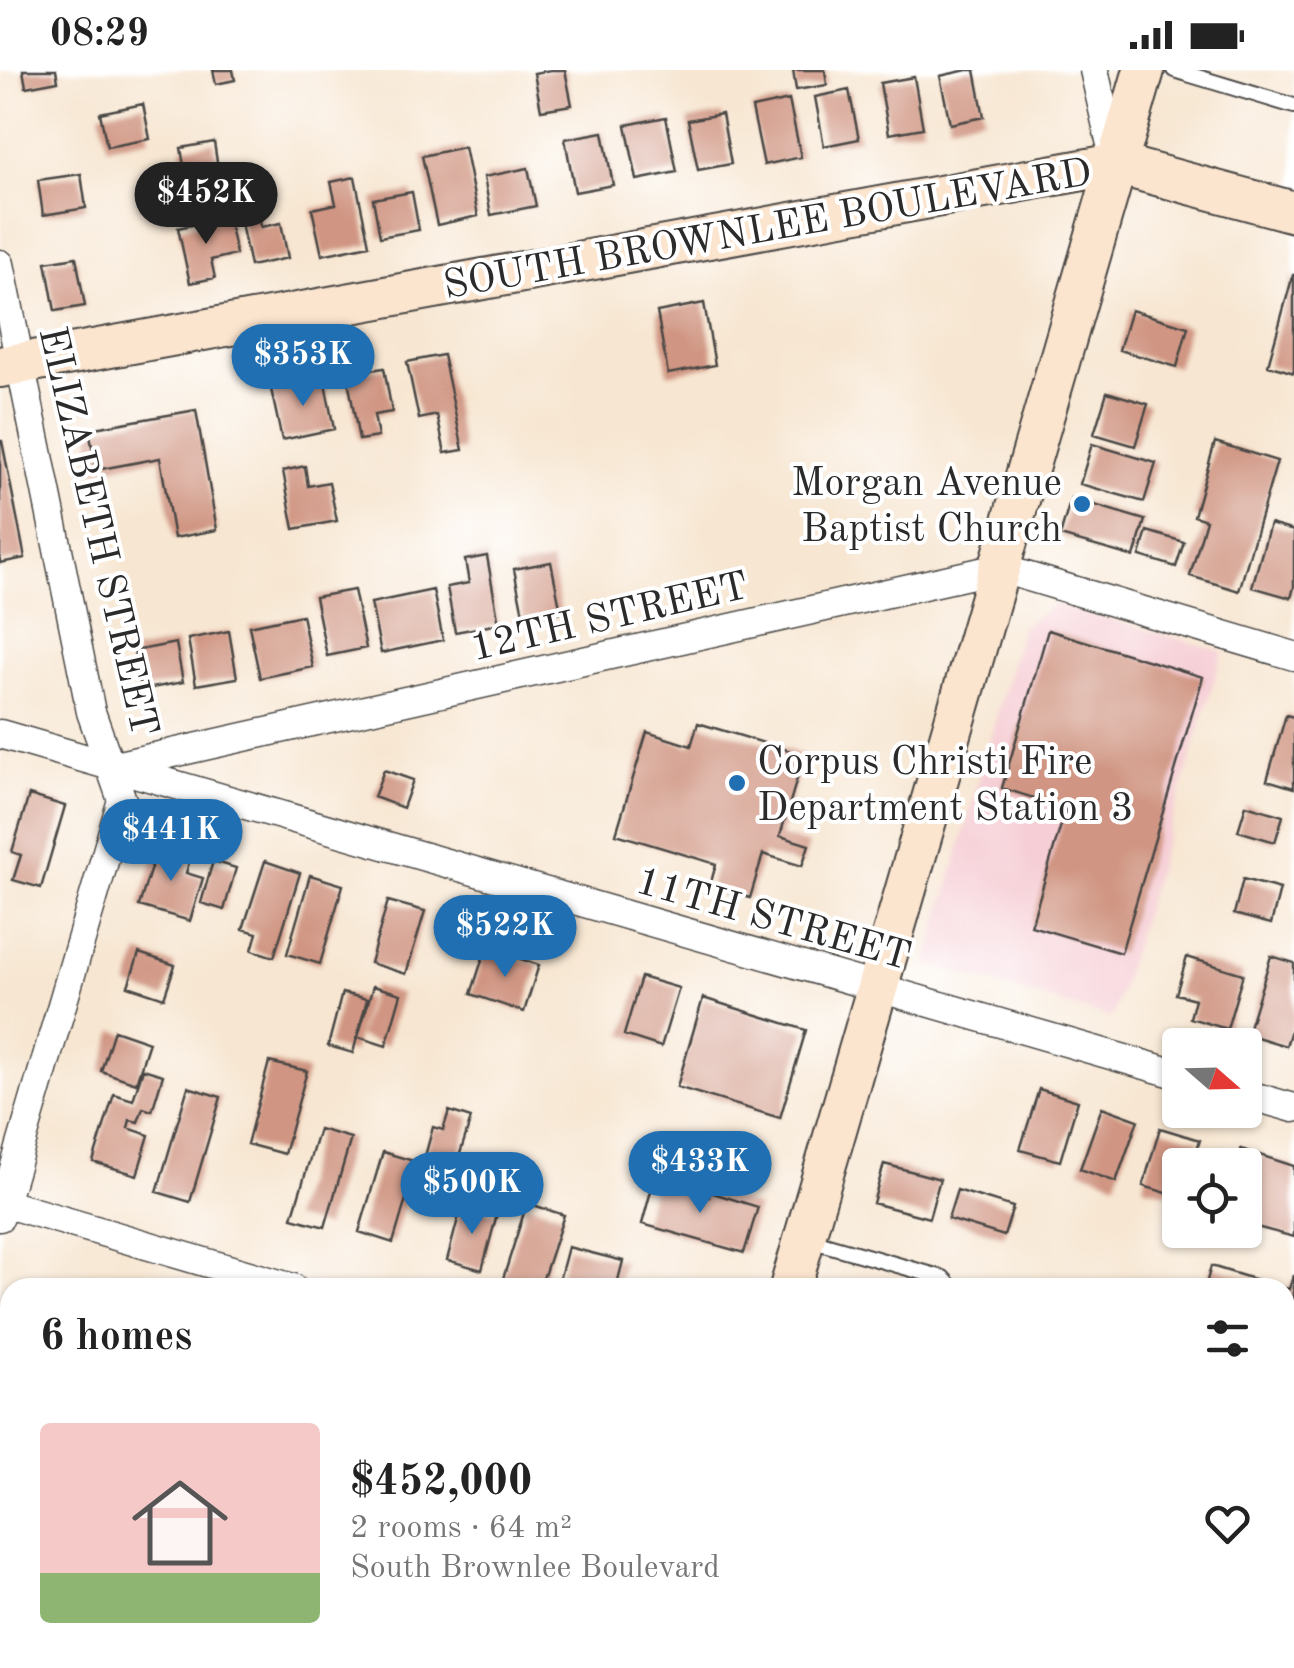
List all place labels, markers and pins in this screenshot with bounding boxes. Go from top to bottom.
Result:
pin: $452K [136,162,276,247]
pin: $353K [233,324,373,409]
place label: Morgan Avenue Baptist Church [791,465,1062,551]
marker: Morgan Avenue Baptist Church [1071,493,1093,515]
place label: Corpus Christi Fire Department Station 3 [757,744,1134,830]
marker: Corpus Christi Fire Department Station 3 [726,772,748,794]
pin: $441K [101,799,241,884]
pin: $522K [435,895,575,980]
pin: $433K [630,1131,770,1216]
pin: $500K [402,1152,542,1237]

